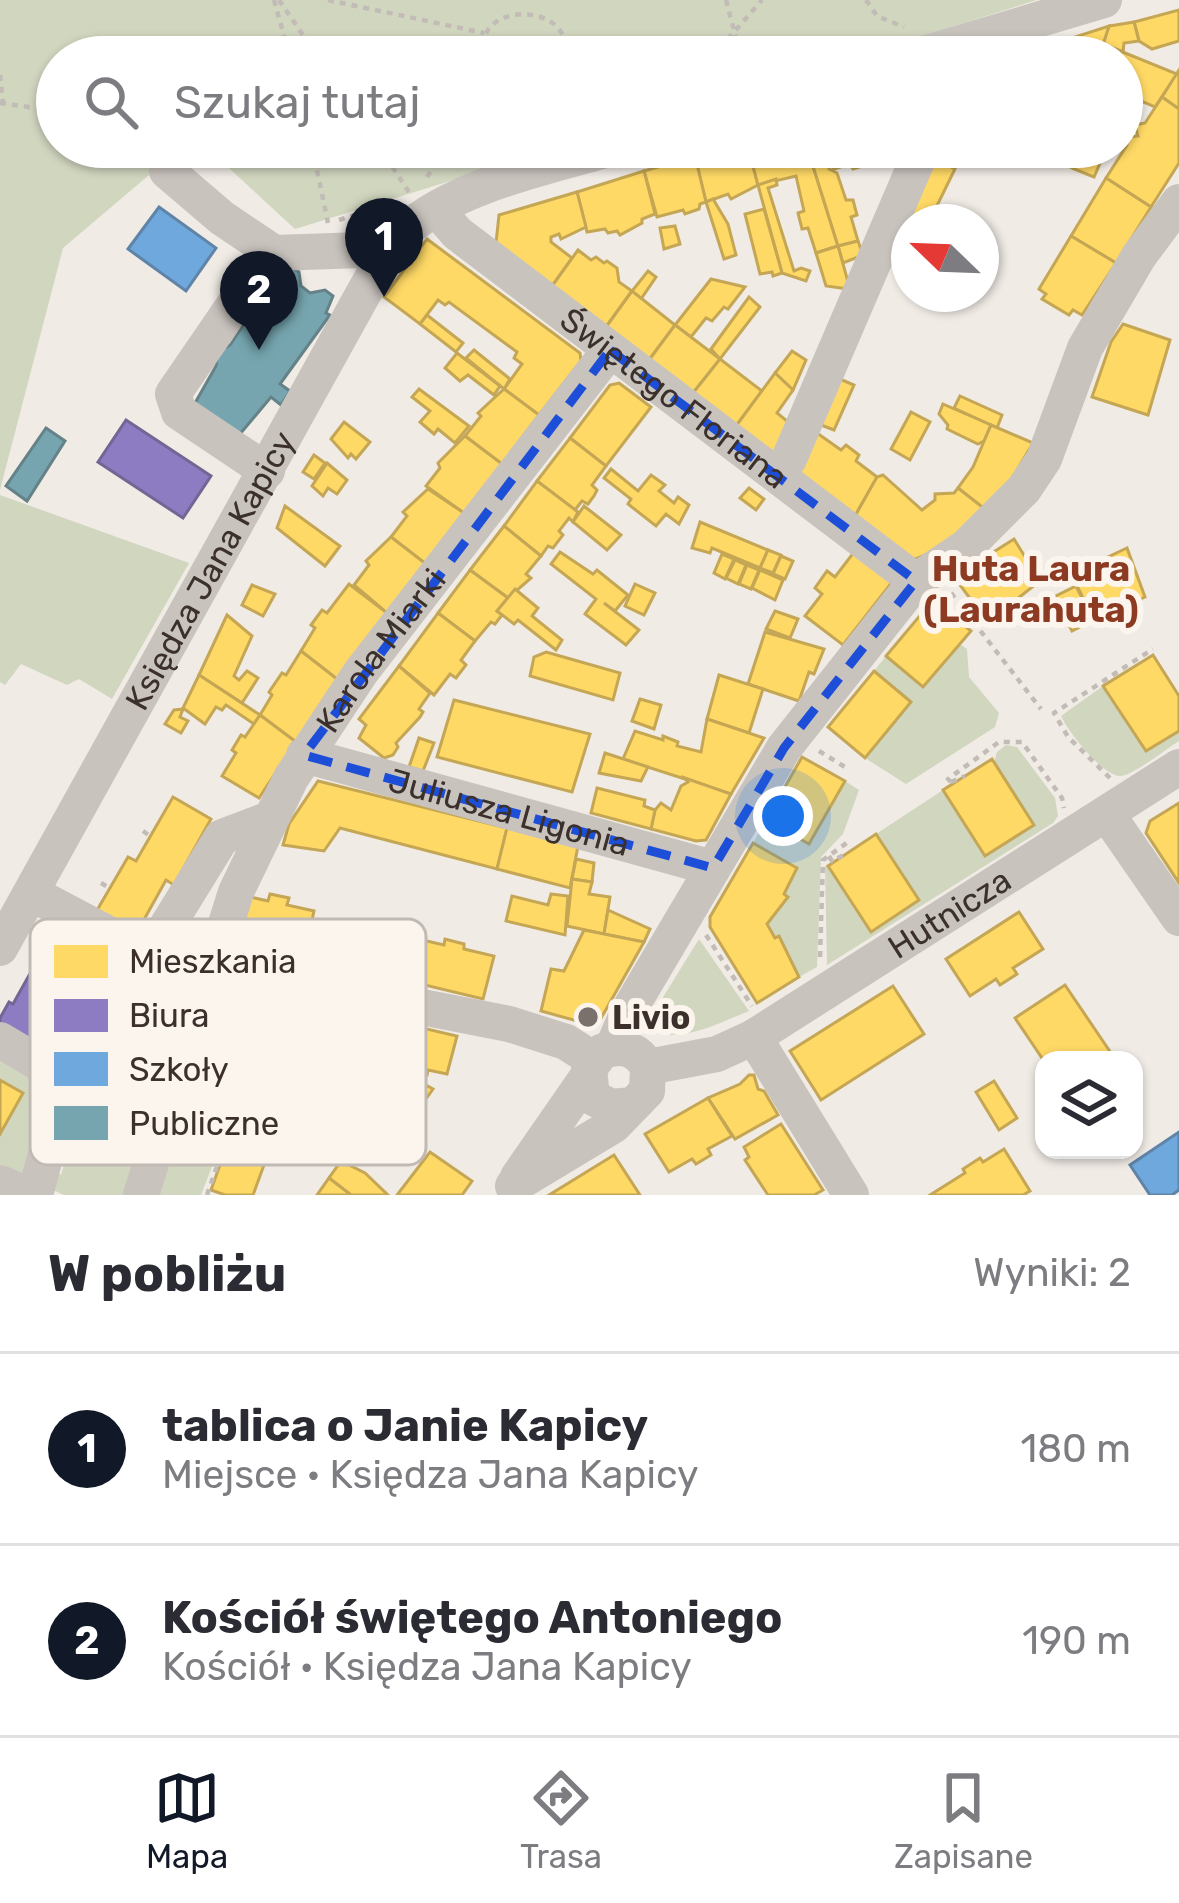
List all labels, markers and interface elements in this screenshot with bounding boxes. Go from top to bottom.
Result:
search box [36,36,1143,168]
icon: search [78,69,144,135]
text: Szukaj tutaj [174,76,421,129]
pin: 1 [345,198,423,297]
north arrow [891,204,999,312]
pin: 2 [220,251,298,350]
street label: Świętego Floriana [553,299,795,497]
street label: Księdza Jana Kapicy [117,425,303,717]
district label: Huta Laura (Laurahuta) [923,547,1139,631]
street label: Karola Miarki [308,561,454,740]
street label: Juliusza Ligonia [384,760,634,864]
your location [753,786,813,846]
street label: Hutnicza [881,860,1018,967]
legend [30,919,426,1165]
text: Mieszkania [129,942,296,981]
text: Biura [129,996,209,1035]
place label: Livio [612,998,690,1037]
marker: Livio [575,1004,601,1030]
text: Szkoły [129,1050,229,1089]
map controls [1035,1051,1143,1159]
button: layers [1035,1051,1143,1159]
text: Publiczne [129,1104,279,1143]
text: W pobliżu [48,1243,286,1304]
text: Wyniki: 2 [973,1250,1131,1296]
text: tablica o Janie Kapicy [162,1399,648,1452]
text: 1 [77,1426,97,1472]
text: 180 m [1021,1426,1131,1472]
text: Miejsce · Księdza Jana Kapicy [162,1452,698,1498]
text: Kościół świętego Antoniego [162,1591,783,1644]
text: 2 [74,1618,100,1664]
text: 190 m [1022,1618,1131,1664]
text: Kościół · Księdza Jana Kapicy [162,1644,692,1690]
tab: Mapa [146,1765,228,1876]
tab: Trasa [520,1765,602,1876]
tab: Zapisane [894,1765,1033,1876]

